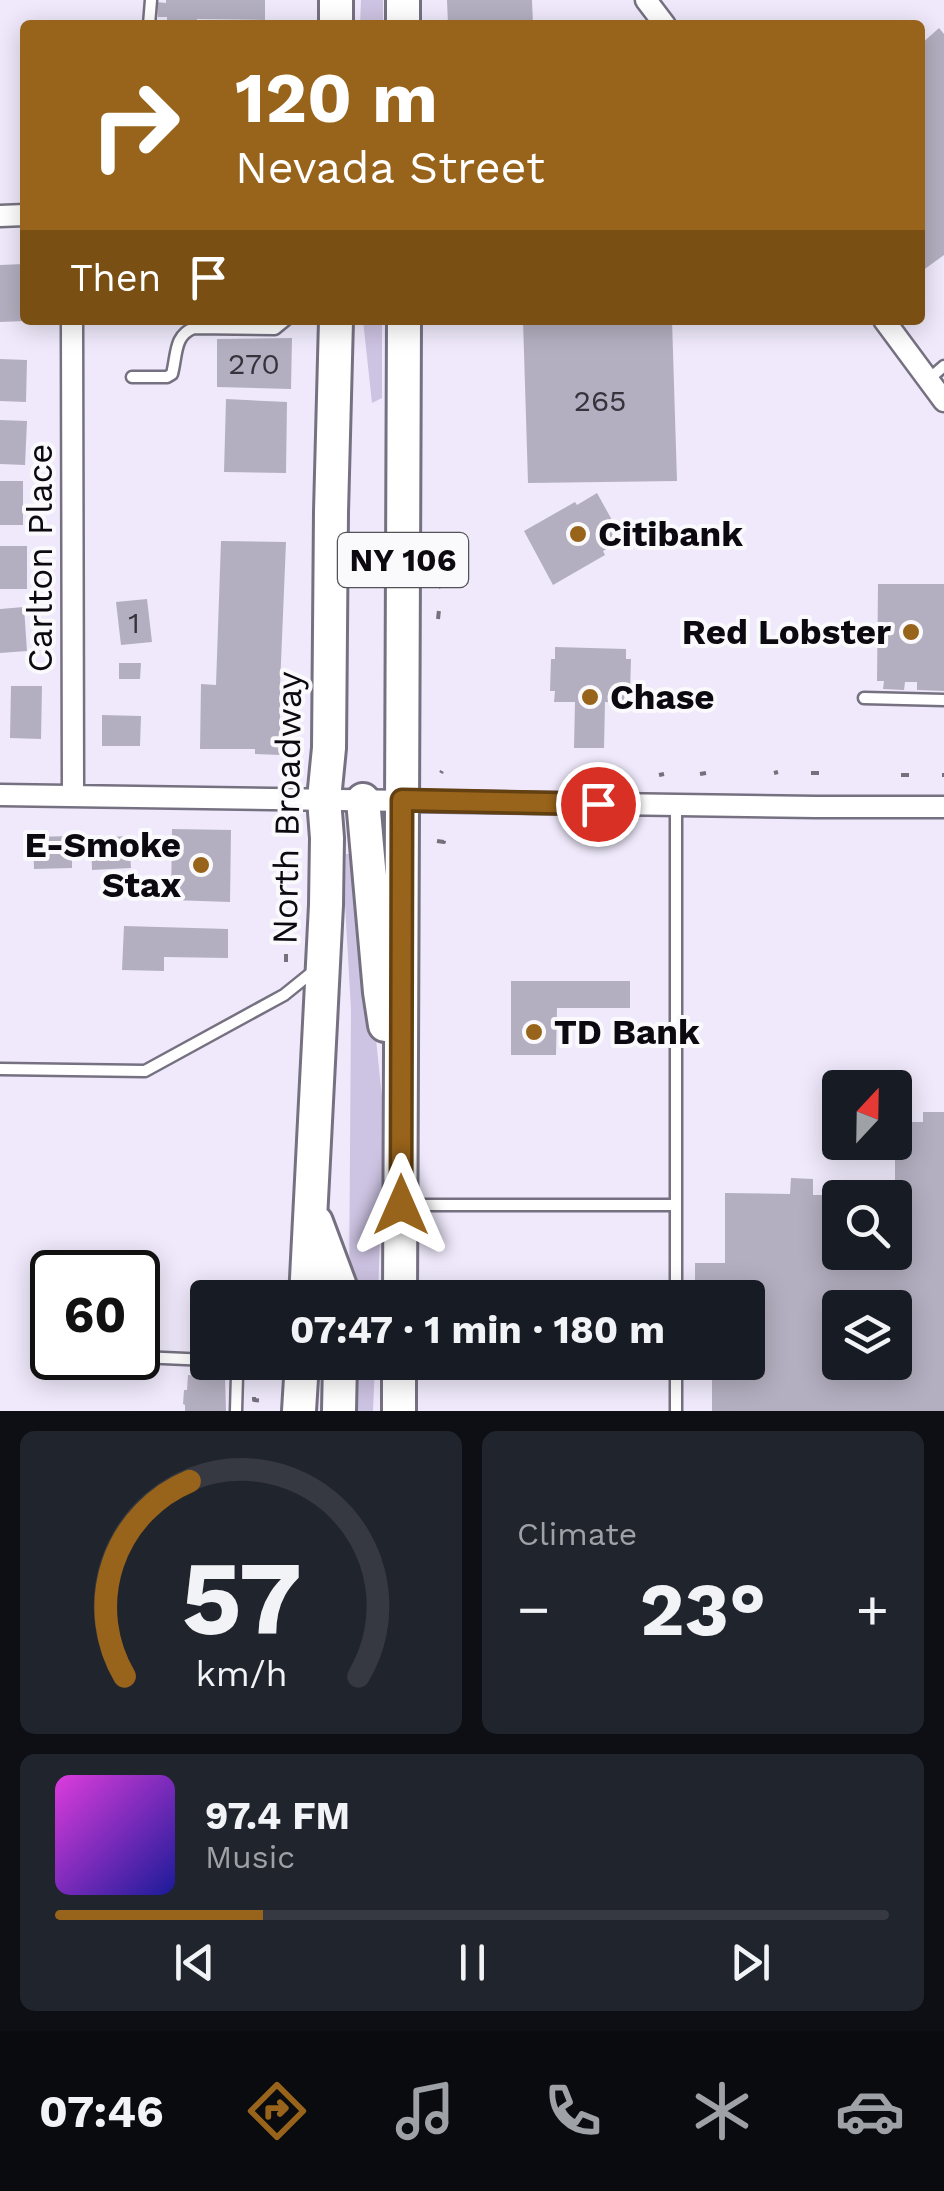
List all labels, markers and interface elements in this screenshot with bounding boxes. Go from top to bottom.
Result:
text: 120 m [235,57,438,139]
icon: right [70,60,200,190]
text: Nevada Street [235,141,545,194]
icon: arrive [181,250,236,305]
text: Then [70,256,161,300]
house number: 270 [228,346,280,381]
house number: 265 [573,383,627,418]
street label: Carlton Place [19,443,61,673]
place label: Citibank [598,513,743,555]
marker: Citibank [567,523,589,545]
road number: NY 106 [338,533,468,587]
house number: 1 [128,605,140,640]
place label: Red Lobster [682,611,891,653]
marker: Red Lobster [900,621,922,643]
street label: North Broadway [264,671,310,945]
place label: Chase [610,676,715,718]
marker: Chase [579,686,601,708]
pin [556,762,641,847]
icon: arrive [571,777,626,832]
place label: E-Smoke Stax [25,824,181,906]
marker: E-Smoke Stax [190,854,212,876]
place label: TD Bank [554,1011,700,1053]
marker: TD Bank [523,1021,545,1043]
north arrow [822,1070,912,1160]
map controls [822,1070,912,1380]
position arrow [349,1153,453,1257]
button: search [822,1180,912,1270]
speed limit sign: 60 [30,1250,160,1380]
button: layers [822,1290,912,1380]
text: 07:47 · 1 min · 180 m [290,1308,665,1352]
text: Climate [517,1515,637,1553]
text: 57 [181,1537,301,1659]
text: 23° [640,1565,766,1653]
text: − [517,1577,550,1641]
text: + [856,1577,889,1641]
text: km/h [195,1653,287,1695]
text: 97.4 FM [205,1794,350,1838]
text: Music [205,1838,295,1876]
icon: previous [167,1935,222,1990]
icon: pause [445,1935,500,1990]
icon: next [723,1935,778,1990]
icon: directions [242,2076,312,2146]
icon: music [390,2076,460,2146]
icon: phone [538,2076,608,2146]
icon: climate [687,2076,757,2146]
icon: car [835,2076,905,2146]
text: 07:46 [39,2085,164,2138]

